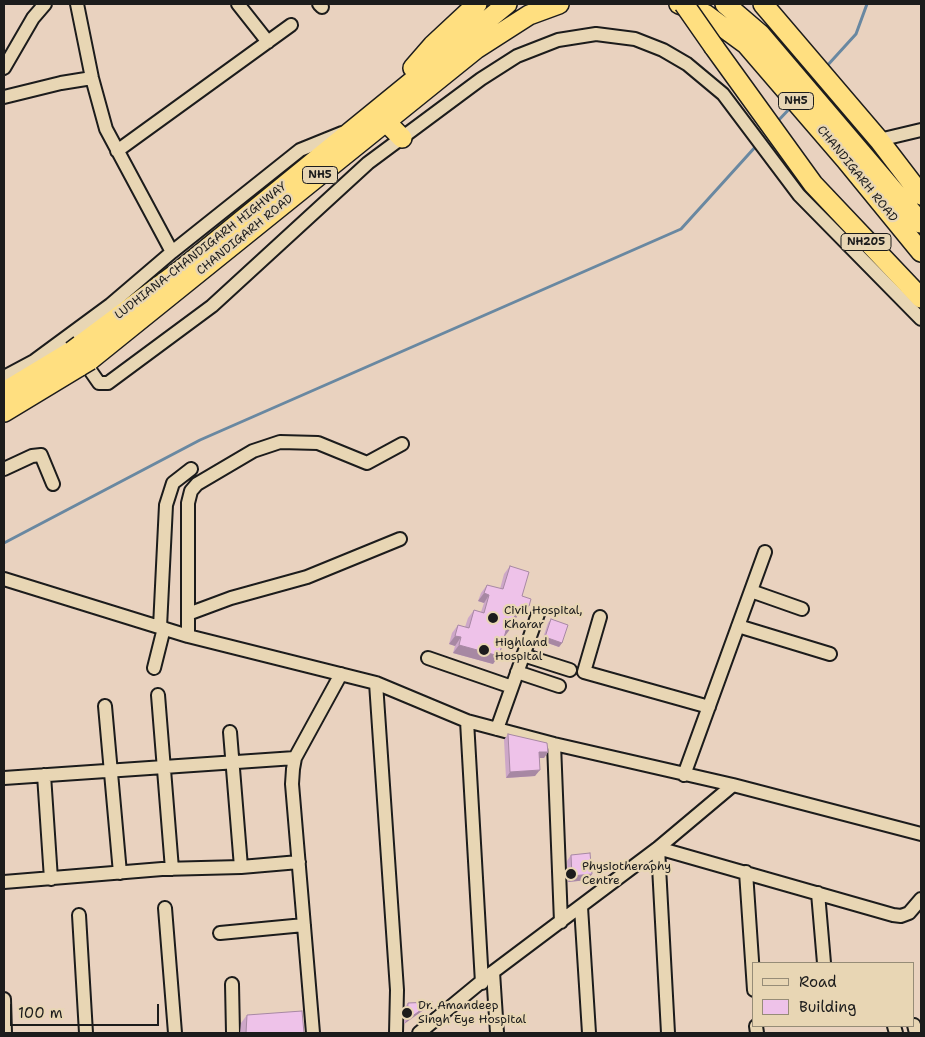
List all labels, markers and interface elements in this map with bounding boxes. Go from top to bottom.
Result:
road number: NH5 [778,92,814,110]
street label: CHANDIGARH ROAD [814,123,900,225]
road number: NH5 [302,166,338,184]
street label: LUDHIANA-CHANDIGARH HIGHWAY [112,179,290,323]
street label: CHANDIGARH ROAD [194,192,296,278]
road number: NH205 [841,233,891,250]
place label: Civil Hospital, Kharar [504,604,582,632]
marker: Civil Hospital, Kharar [486,611,500,625]
place label: Highland Hospital [495,636,548,664]
marker: Highland Hospital [477,643,491,657]
place label: Physiotheraphy Centre [582,860,671,888]
marker: Physiotheraphy Centre [564,867,578,881]
legend [752,962,915,1027]
text: Road [799,972,837,992]
scale bar [12,994,161,1026]
text: Building [799,997,856,1017]
place label: Dr. Amandeep Singh Eye Hospital [418,999,526,1027]
text: 100 m [18,1003,63,1023]
marker: Dr. Amandeep Singh Eye Hospital [400,1006,414,1020]

